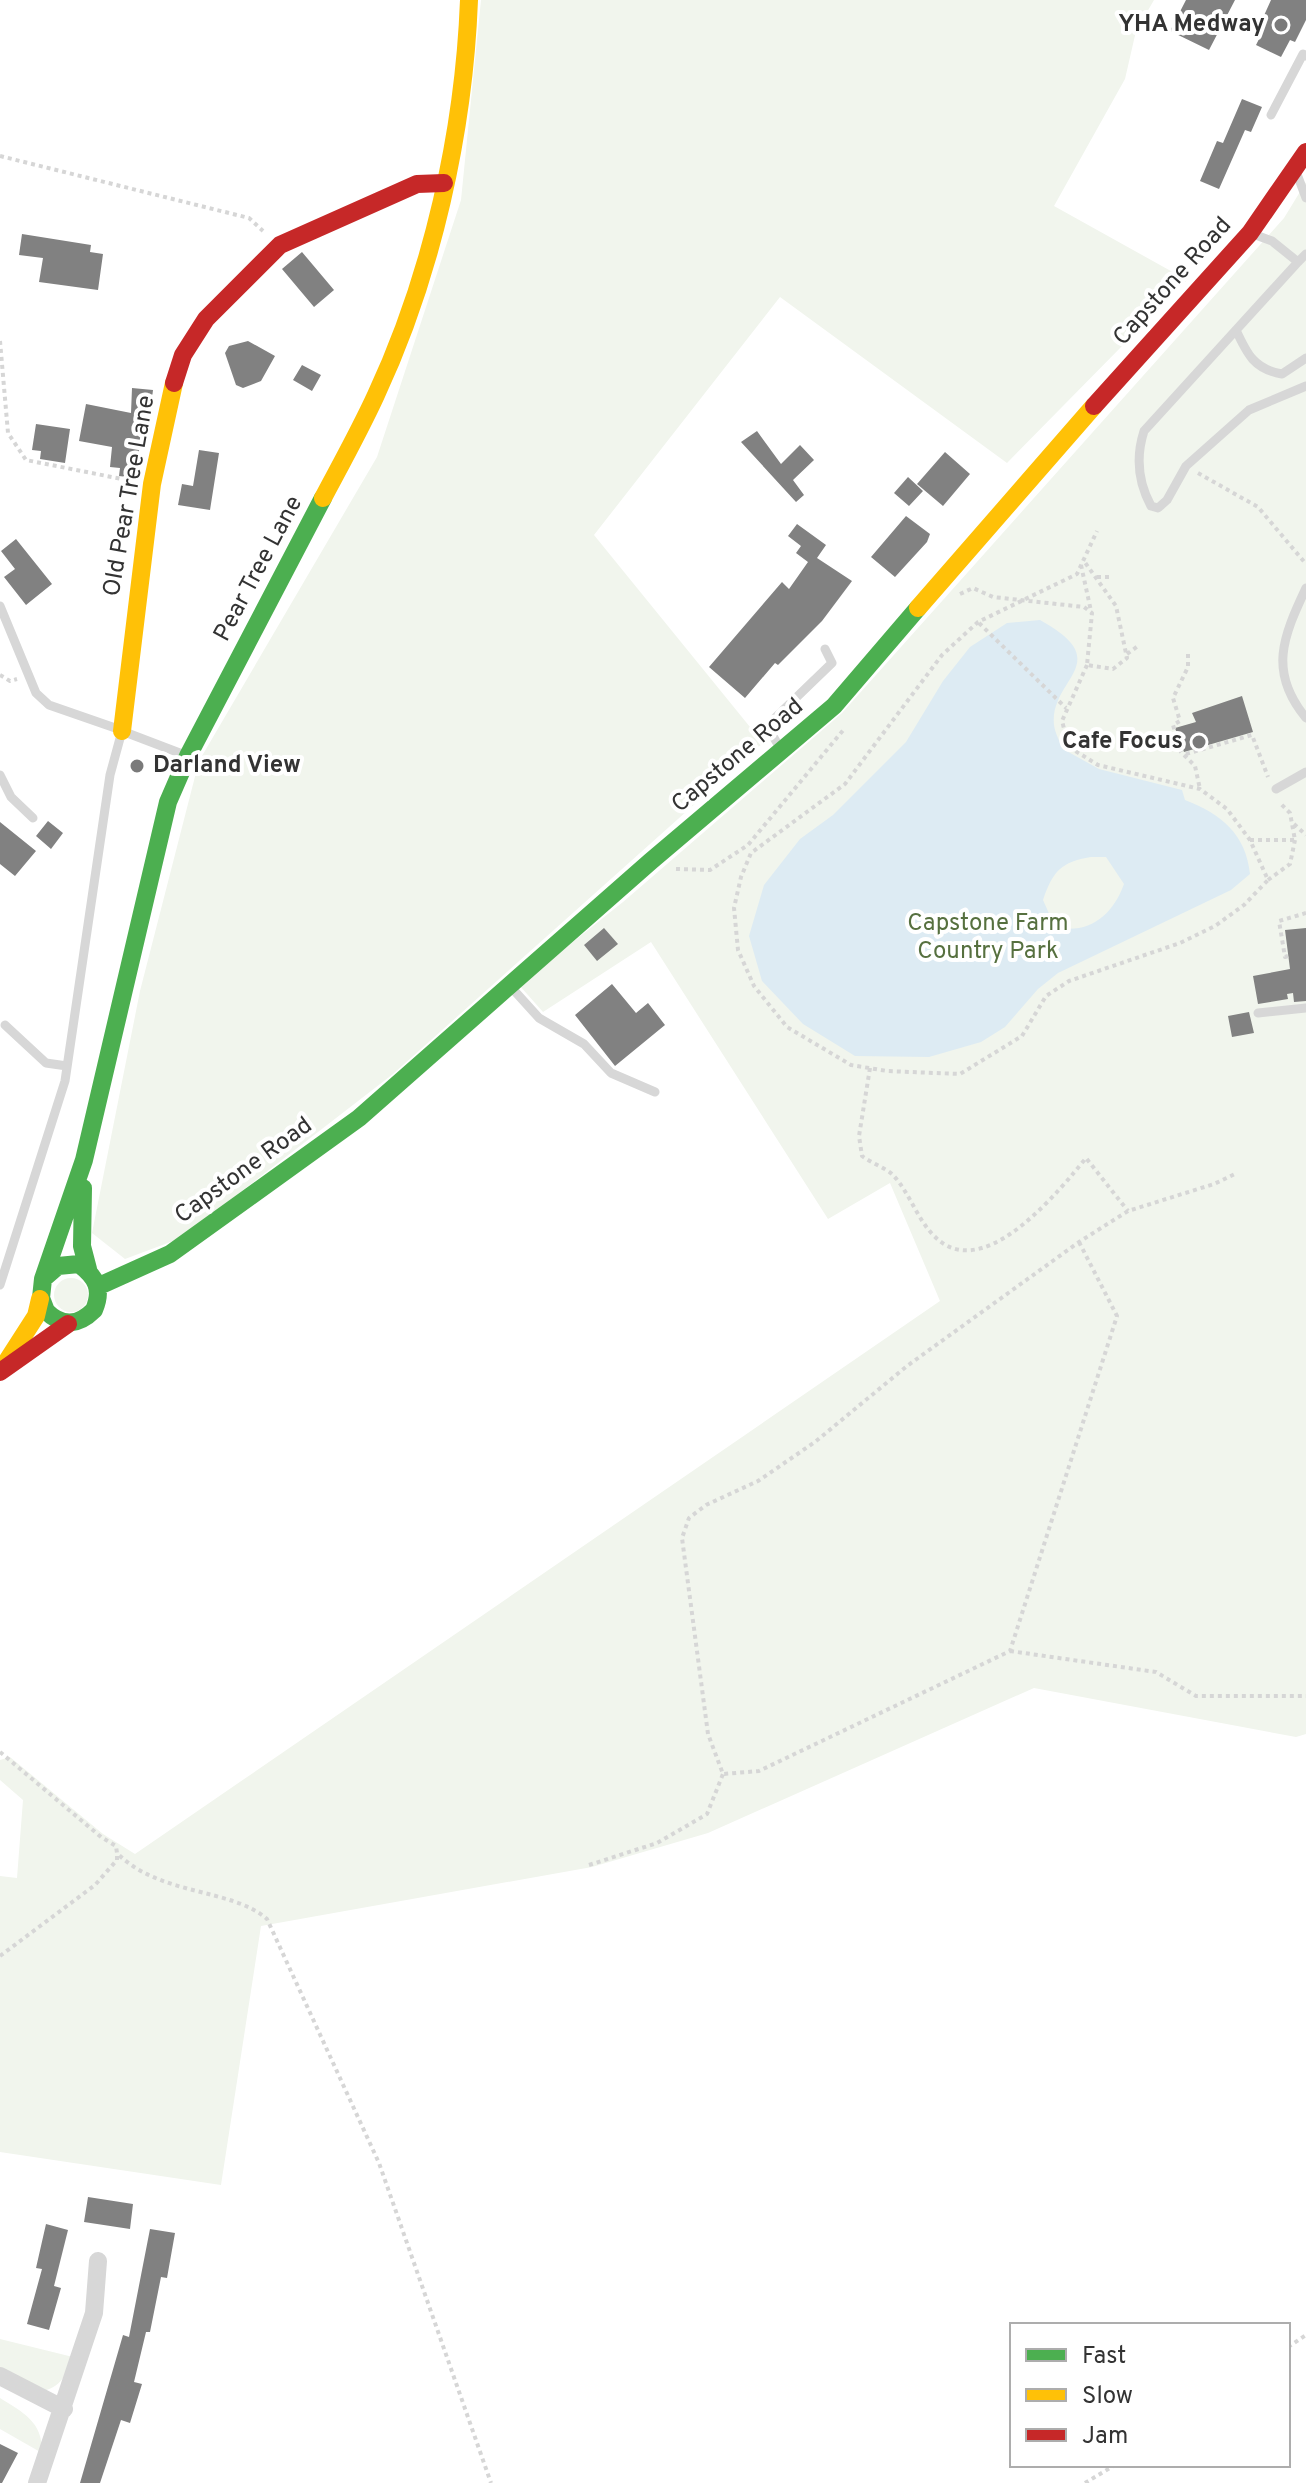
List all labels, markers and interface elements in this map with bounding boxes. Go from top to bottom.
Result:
place label: YHA Medway [1118,10,1265,40]
marker: YHA Medway [1272,16,1290,34]
street label: Capstone Road [1107,211,1239,353]
street label: Old Pear Tree Lane [98,393,162,599]
street label: Pear Tree Lane [208,491,310,647]
street label: Capstone Road [666,692,810,820]
place label: Cafe Focus [1062,727,1183,757]
marker: Cafe Focus [1190,733,1208,751]
place label: Darland View [153,751,301,781]
marker: Darland View [128,757,146,775]
park label: Capstone Farm Country Park [907,909,1069,967]
street label: Capstone Road [169,1111,319,1231]
legend [1010,2323,1290,2467]
text: Fast [1082,2342,1126,2372]
text: Slow [1082,2382,1133,2412]
text: Jam [1082,2422,1128,2452]

